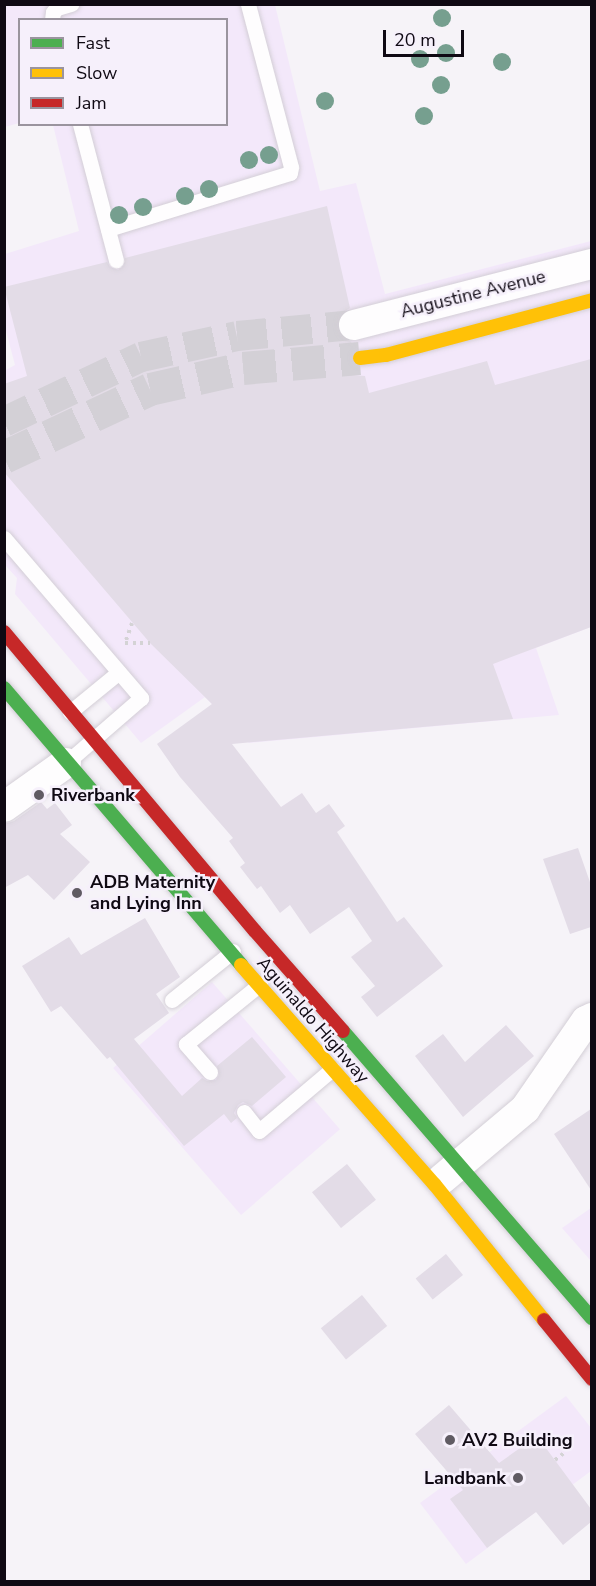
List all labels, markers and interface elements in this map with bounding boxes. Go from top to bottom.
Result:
legend [18,18,228,126]
scale bar [386,18,467,56]
text: 20 m [394,28,436,52]
text: Fast [76,31,110,55]
text: Slow [76,61,117,85]
text: Jam [76,91,107,115]
street label: Augustine Avenue [398,266,548,322]
place label: Riverbank [51,784,135,806]
marker: Riverbank [32,788,46,802]
place label: ADB Maternity and Lying Inn [90,872,215,914]
marker: ADB Maternity and Lying Inn [68,884,86,902]
street label: Aguinaldo Highway [252,952,374,1088]
place label: AV2 Building [462,1429,573,1451]
marker: AV2 Building [443,1433,457,1447]
place label: Landbank [424,1467,506,1489]
marker: Landbank [511,1471,525,1485]

